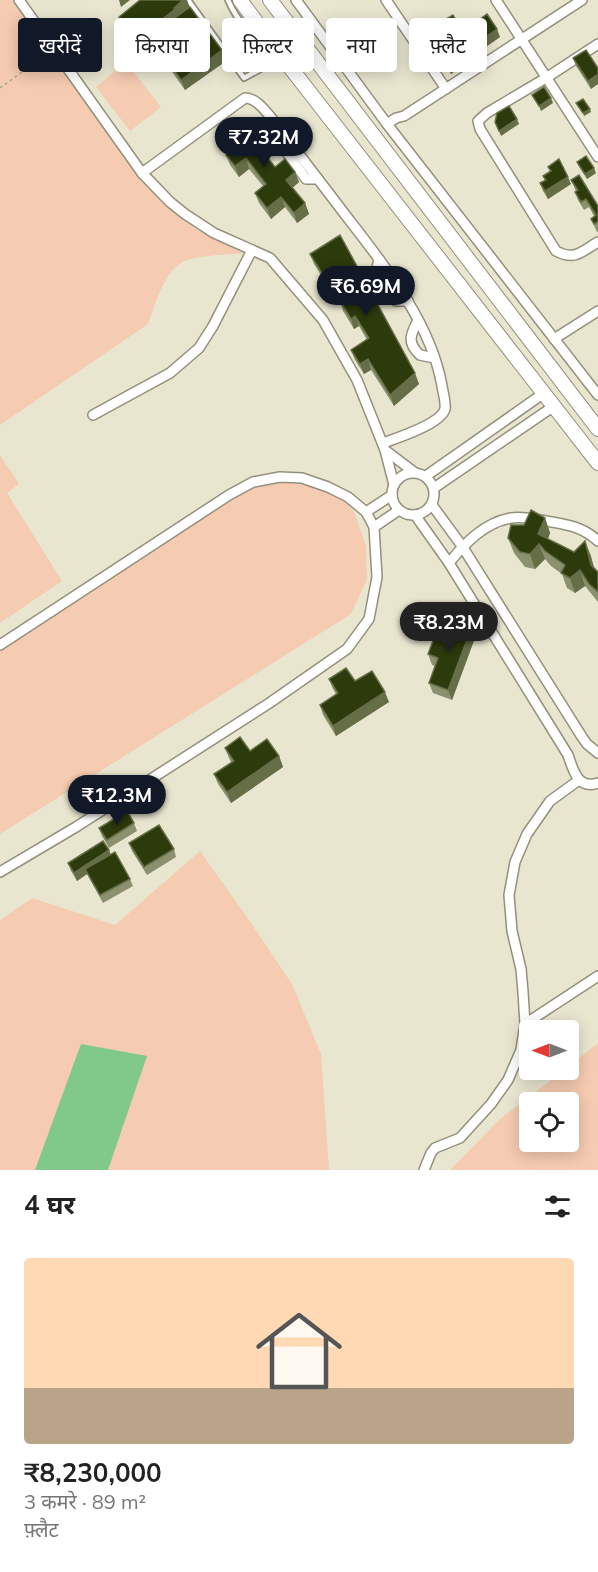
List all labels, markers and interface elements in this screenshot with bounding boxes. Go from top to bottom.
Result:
chip: खरीदें [18,18,102,72]
chip: किराया [114,18,210,72]
chip: फ़िल्टर [222,18,314,72]
chip: नया [326,18,397,72]
chip: फ़्लैट [409,18,487,72]
pin: ₹7.32M [215,117,313,168]
text: ₹7.32M [229,124,299,149]
pin: ₹6.69M [317,266,415,317]
text: ₹6.69M [331,273,401,298]
pin: ₹8.23M [400,602,498,653]
text: ₹8.23M [414,609,484,634]
pin: ₹12.3M [68,775,166,826]
text: ₹12.3M [82,782,152,807]
north arrow [519,1020,579,1080]
map controls [519,1020,579,1152]
button: locate [519,1092,579,1152]
text: 4 घर [24,1188,75,1221]
icon: filters [541,1190,574,1223]
icon: home [245,1297,353,1405]
text: ₹8,230,000 [24,1456,162,1489]
text: 3 कमरे · 89 m² [24,1489,146,1514]
text: फ़्लैट [24,1517,59,1542]

